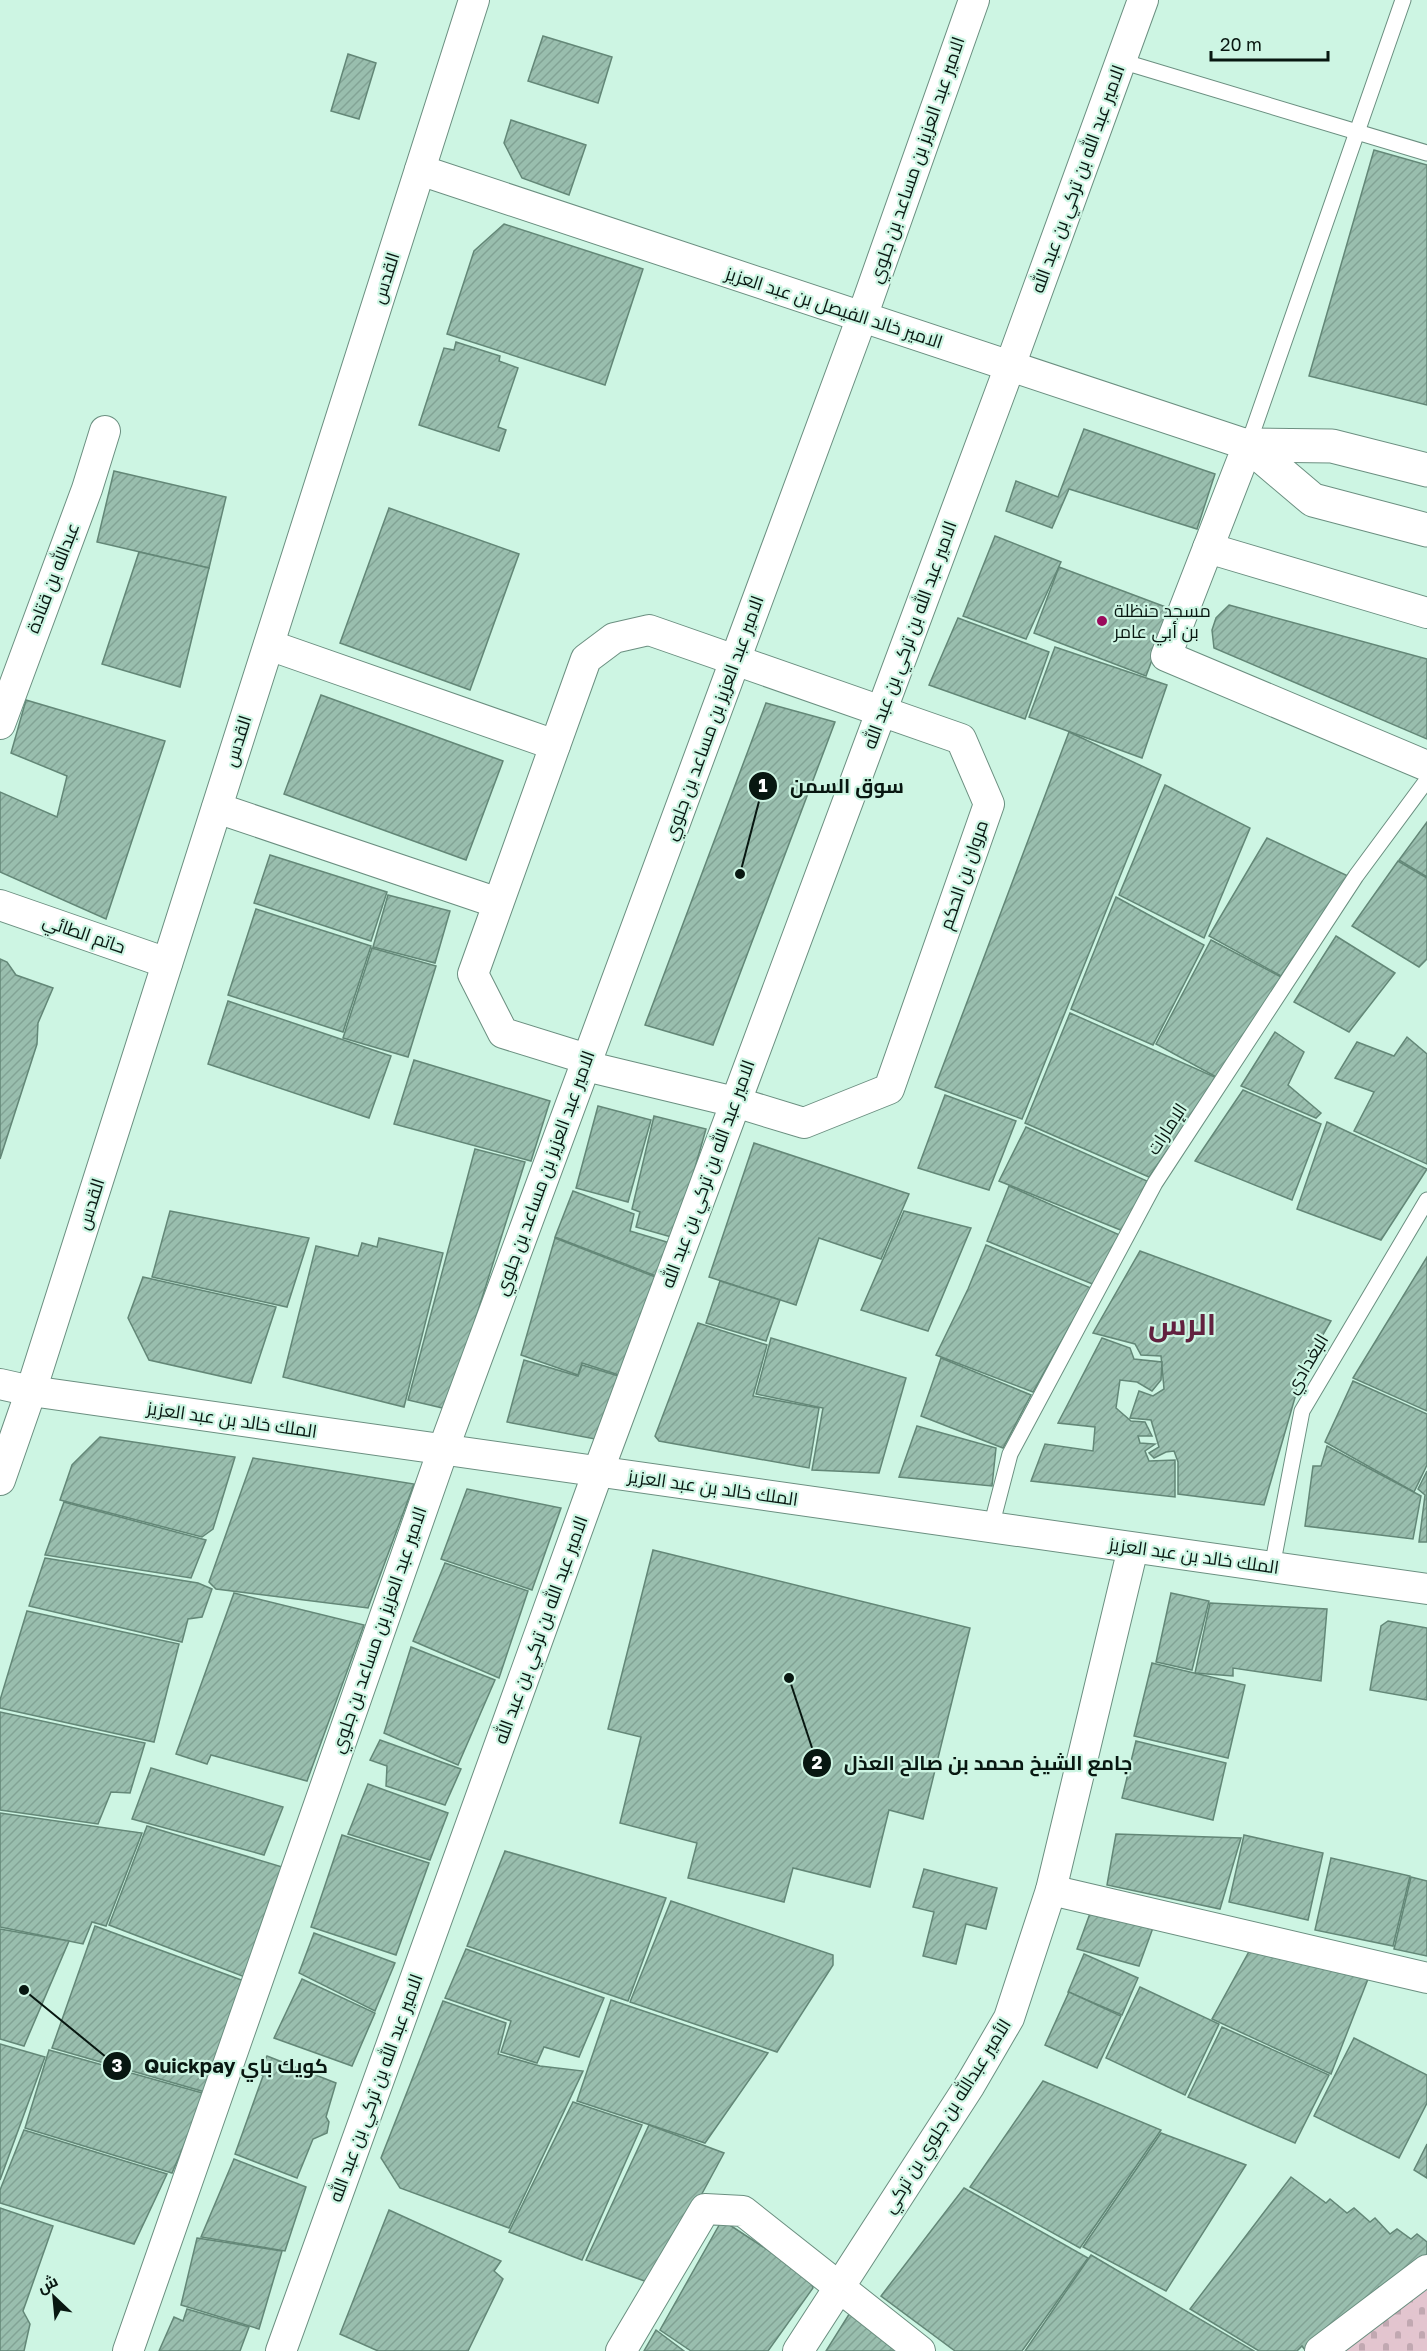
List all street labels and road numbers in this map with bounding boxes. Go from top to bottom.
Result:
street label: الامير عبد العزيز بن مساعد بن جلوي [863,34,972,287]
street label: الامير عبد الله بن تركي بن عبد الله [1025,62,1132,297]
street label: القدس [366,249,405,306]
street label: الامير خالد الفيصل بن عبد العزيز [722,261,946,354]
street label: الامير عبد الله بن تركي بن عبد الله [857,518,964,753]
street label: عبدالله بن قتادة [21,519,84,636]
street label: الامير عبد العزيز بن مساعد بن جلوي [658,592,771,844]
street label: القدس [218,712,257,769]
street label: مروان بن الحكم [934,817,994,933]
street label: حاتم الطائي [39,909,128,961]
street label: الامير عبد العزيز بن مساعد بن جلوي [489,1047,602,1299]
street label: الامير عبد الله بن تركي بن عبد الله [655,1057,762,1292]
street label: الإمارات [1141,1099,1192,1159]
street label: القدس [71,1175,110,1232]
street label: البغدادي [1280,1330,1336,1399]
street label: الملك خالد بن عبد العزيز [145,1396,318,1443]
street label: الملك خالد بن عبد العزيز [626,1464,799,1511]
street label: الامير عبد العزيز بن مساعد بن جلوي [325,1504,434,1757]
street label: الامير عبد الله بن تركي بن عبد الله [488,1513,595,1748]
street label: الملك خالد بن عبد العزيز [1107,1532,1280,1579]
street label: الامير عبد الله بن تركي بن عبد الله [323,1971,430,2206]
street label: الأمير عبدالله بن جلوي بن تركي [877,2014,1018,2219]

